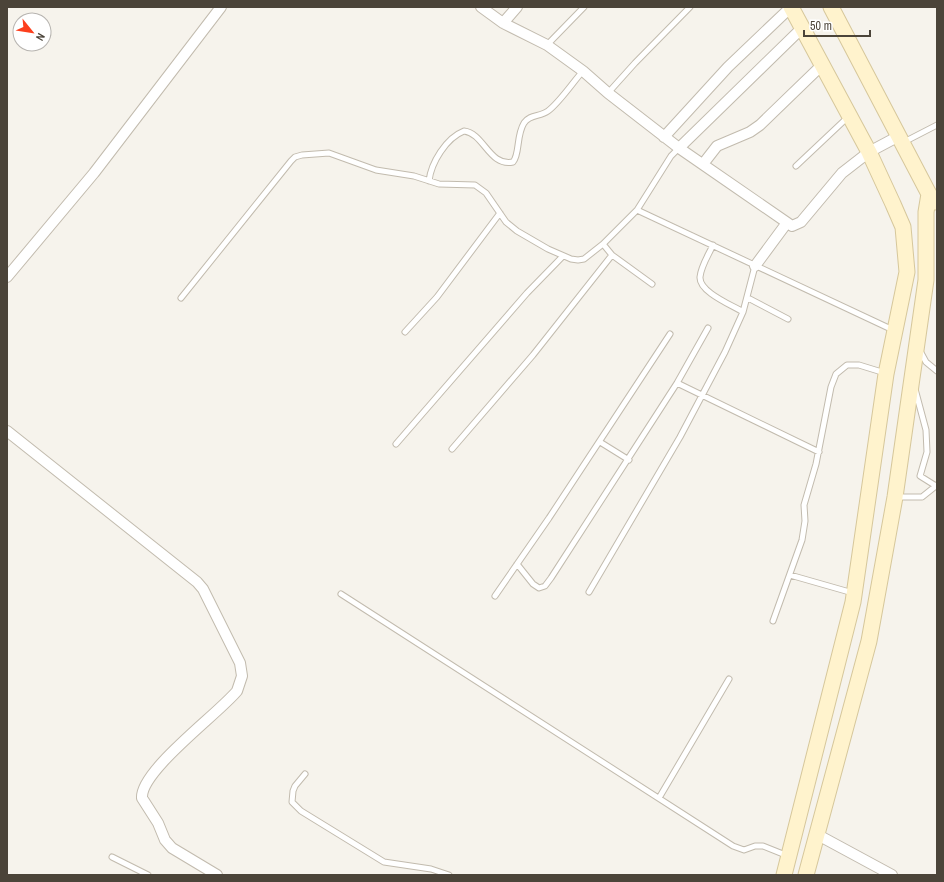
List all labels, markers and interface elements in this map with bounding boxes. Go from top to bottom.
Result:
north arrow [12,12,52,52]
scale bar [804,12,870,38]
text: 50 m [810,18,832,34]
text: N [33,31,48,43]

